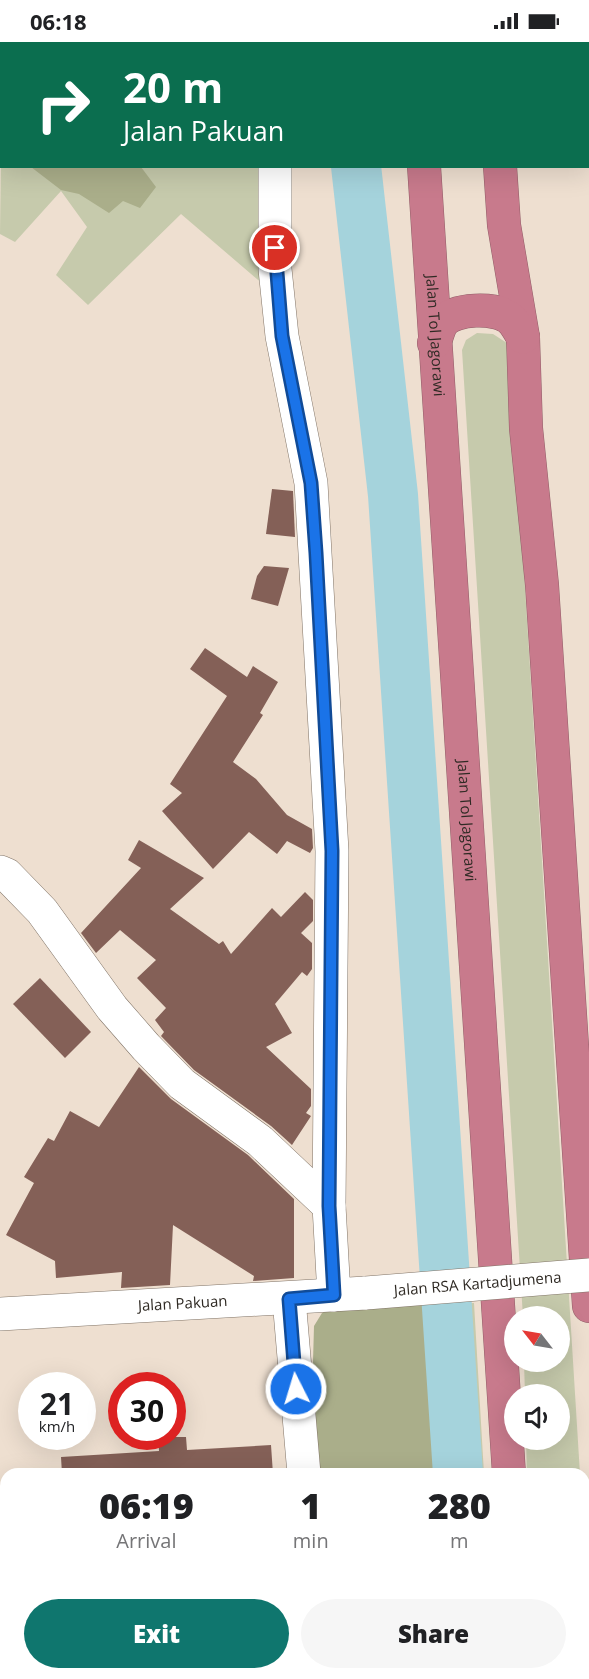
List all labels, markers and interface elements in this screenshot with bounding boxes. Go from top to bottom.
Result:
text: 06:18 [30,6,87,36]
text: 20 m [123,58,223,115]
icon: right [24,66,102,144]
text: Jalan Pakuan [123,112,284,149]
pin [249,222,300,273]
icon: arrive [258,231,291,264]
street label: Jalan Tol Jagorawi [422,272,450,397]
street label: Jalan Tol Jagorawi [453,757,481,882]
street label: Jalan RSA Kartadjumena [391,1266,562,1300]
street label: Jalan Pakuan [135,1290,228,1315]
north arrow [504,1306,570,1372]
map controls [504,1306,570,1450]
position arrow [264,1357,328,1421]
speed limit sign: 30 [108,1372,186,1450]
text: 21 [40,1383,74,1424]
button: sound [504,1384,570,1450]
text: km/h [39,1416,75,1436]
text: 06:19 [99,1481,194,1530]
text: 1 [300,1481,321,1530]
text: 280 [428,1481,491,1530]
text: Arrival [116,1527,177,1554]
text: min [293,1527,329,1554]
text: m [450,1527,469,1554]
button: Exit [24,1599,289,1668]
button: Share [301,1599,566,1668]

